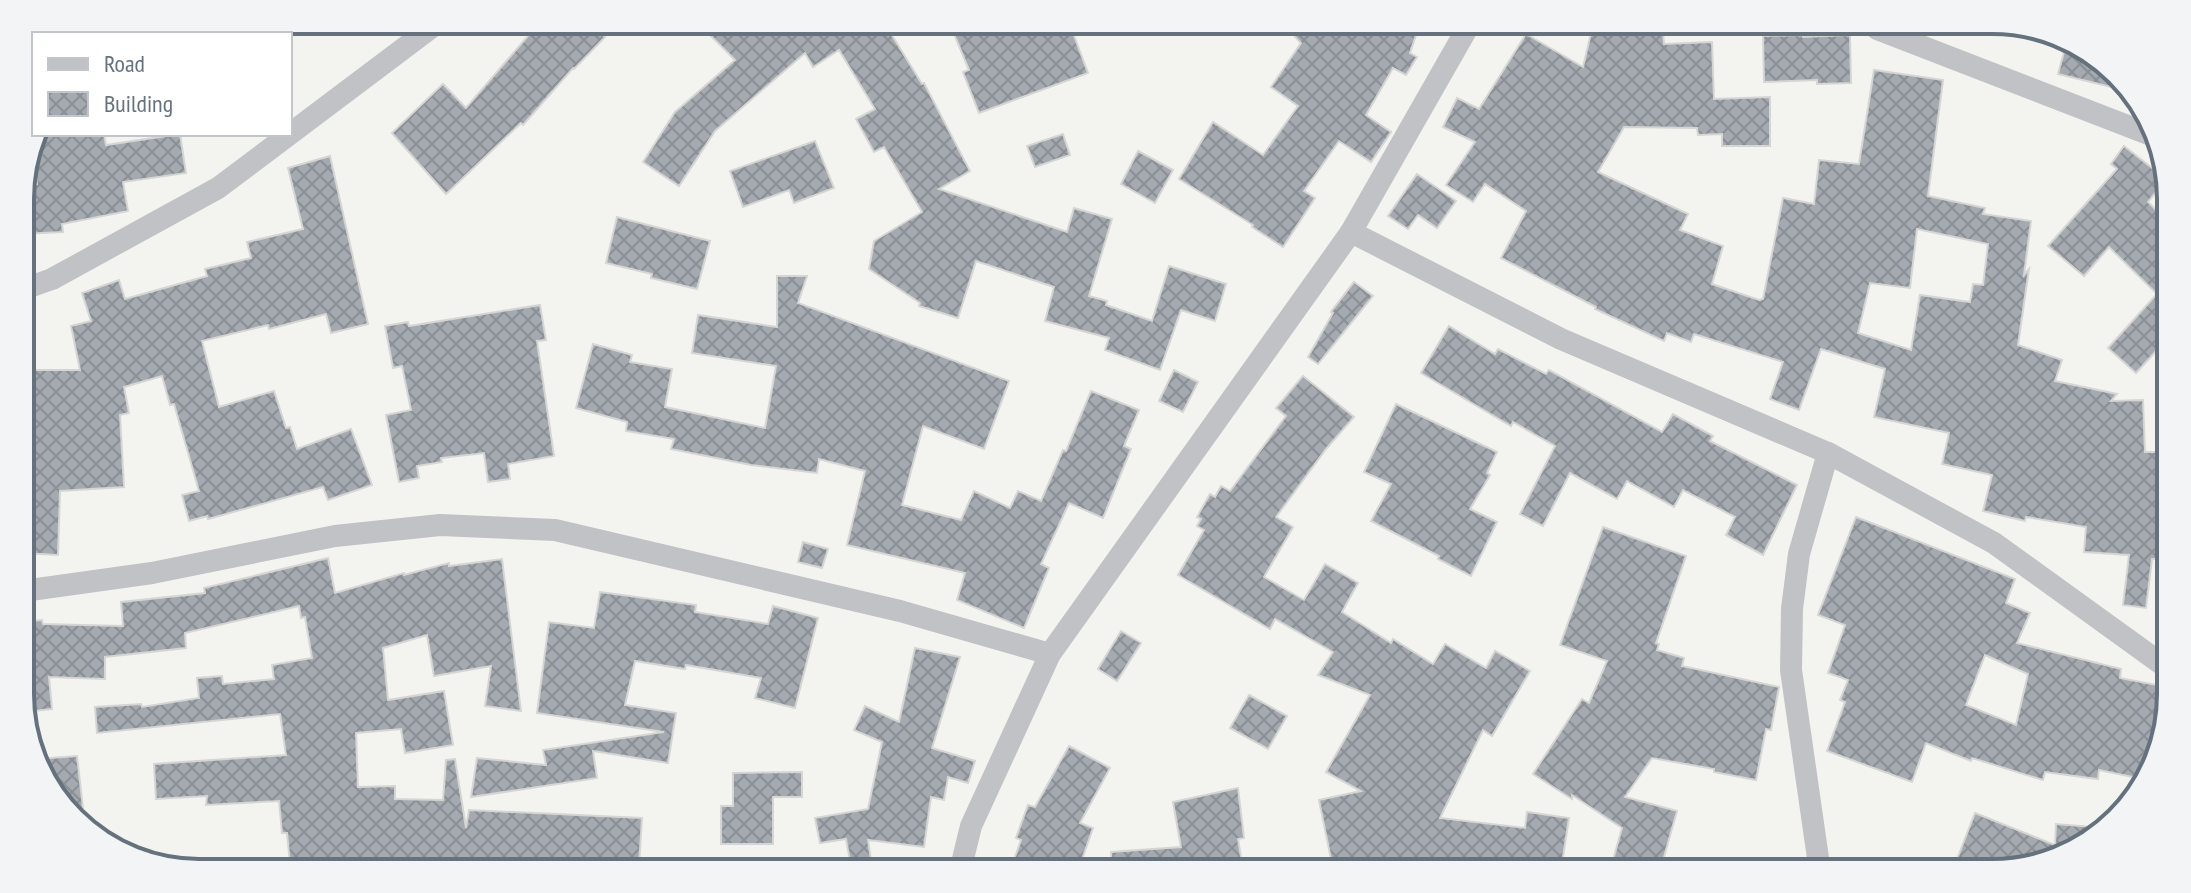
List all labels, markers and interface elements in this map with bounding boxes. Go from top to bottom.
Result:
legend [32,32,292,136]
text: Road [104,48,145,79]
text: Building [104,88,173,119]

